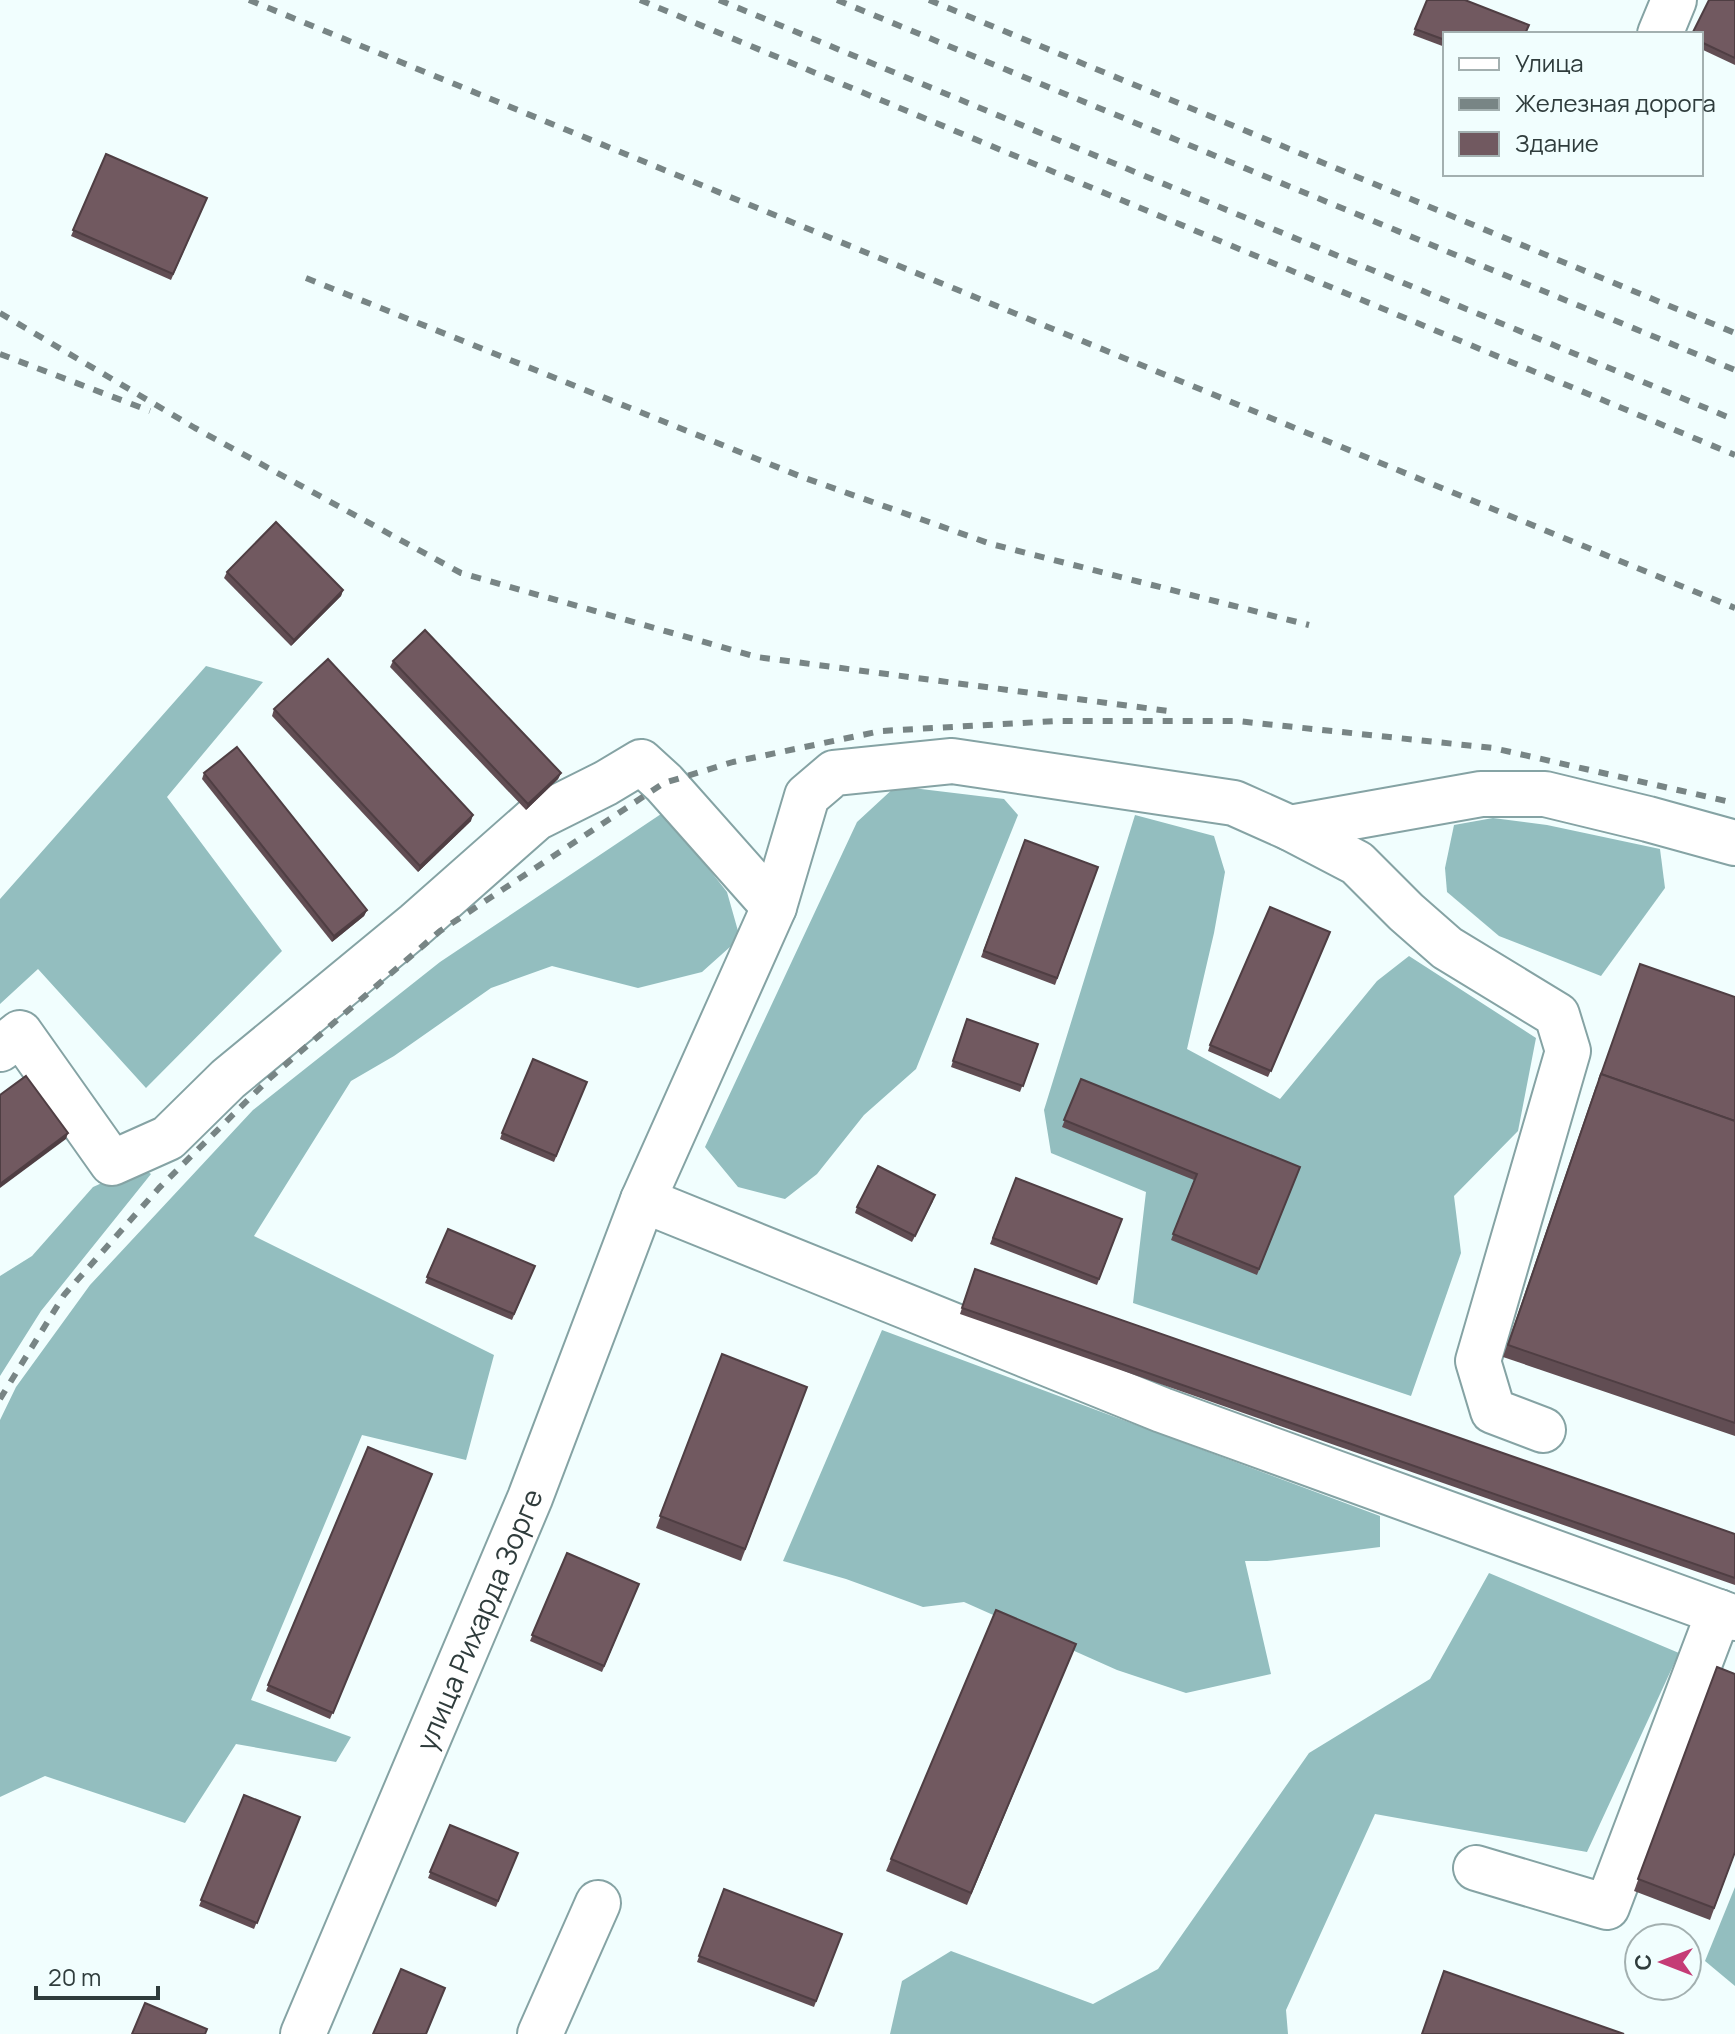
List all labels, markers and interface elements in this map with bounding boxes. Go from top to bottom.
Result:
legend [1443,32,1703,176]
text: Улица [1515,46,1584,79]
text: Железная дорога [1515,86,1716,119]
text: Здание [1515,126,1599,159]
street label: улица Рихарда Зорге [406,1483,551,1756]
north arrow [1623,1922,1703,2002]
scale bar [36,1950,158,2000]
text: С [1628,1954,1658,1970]
text: 20 m [48,1960,101,1993]

